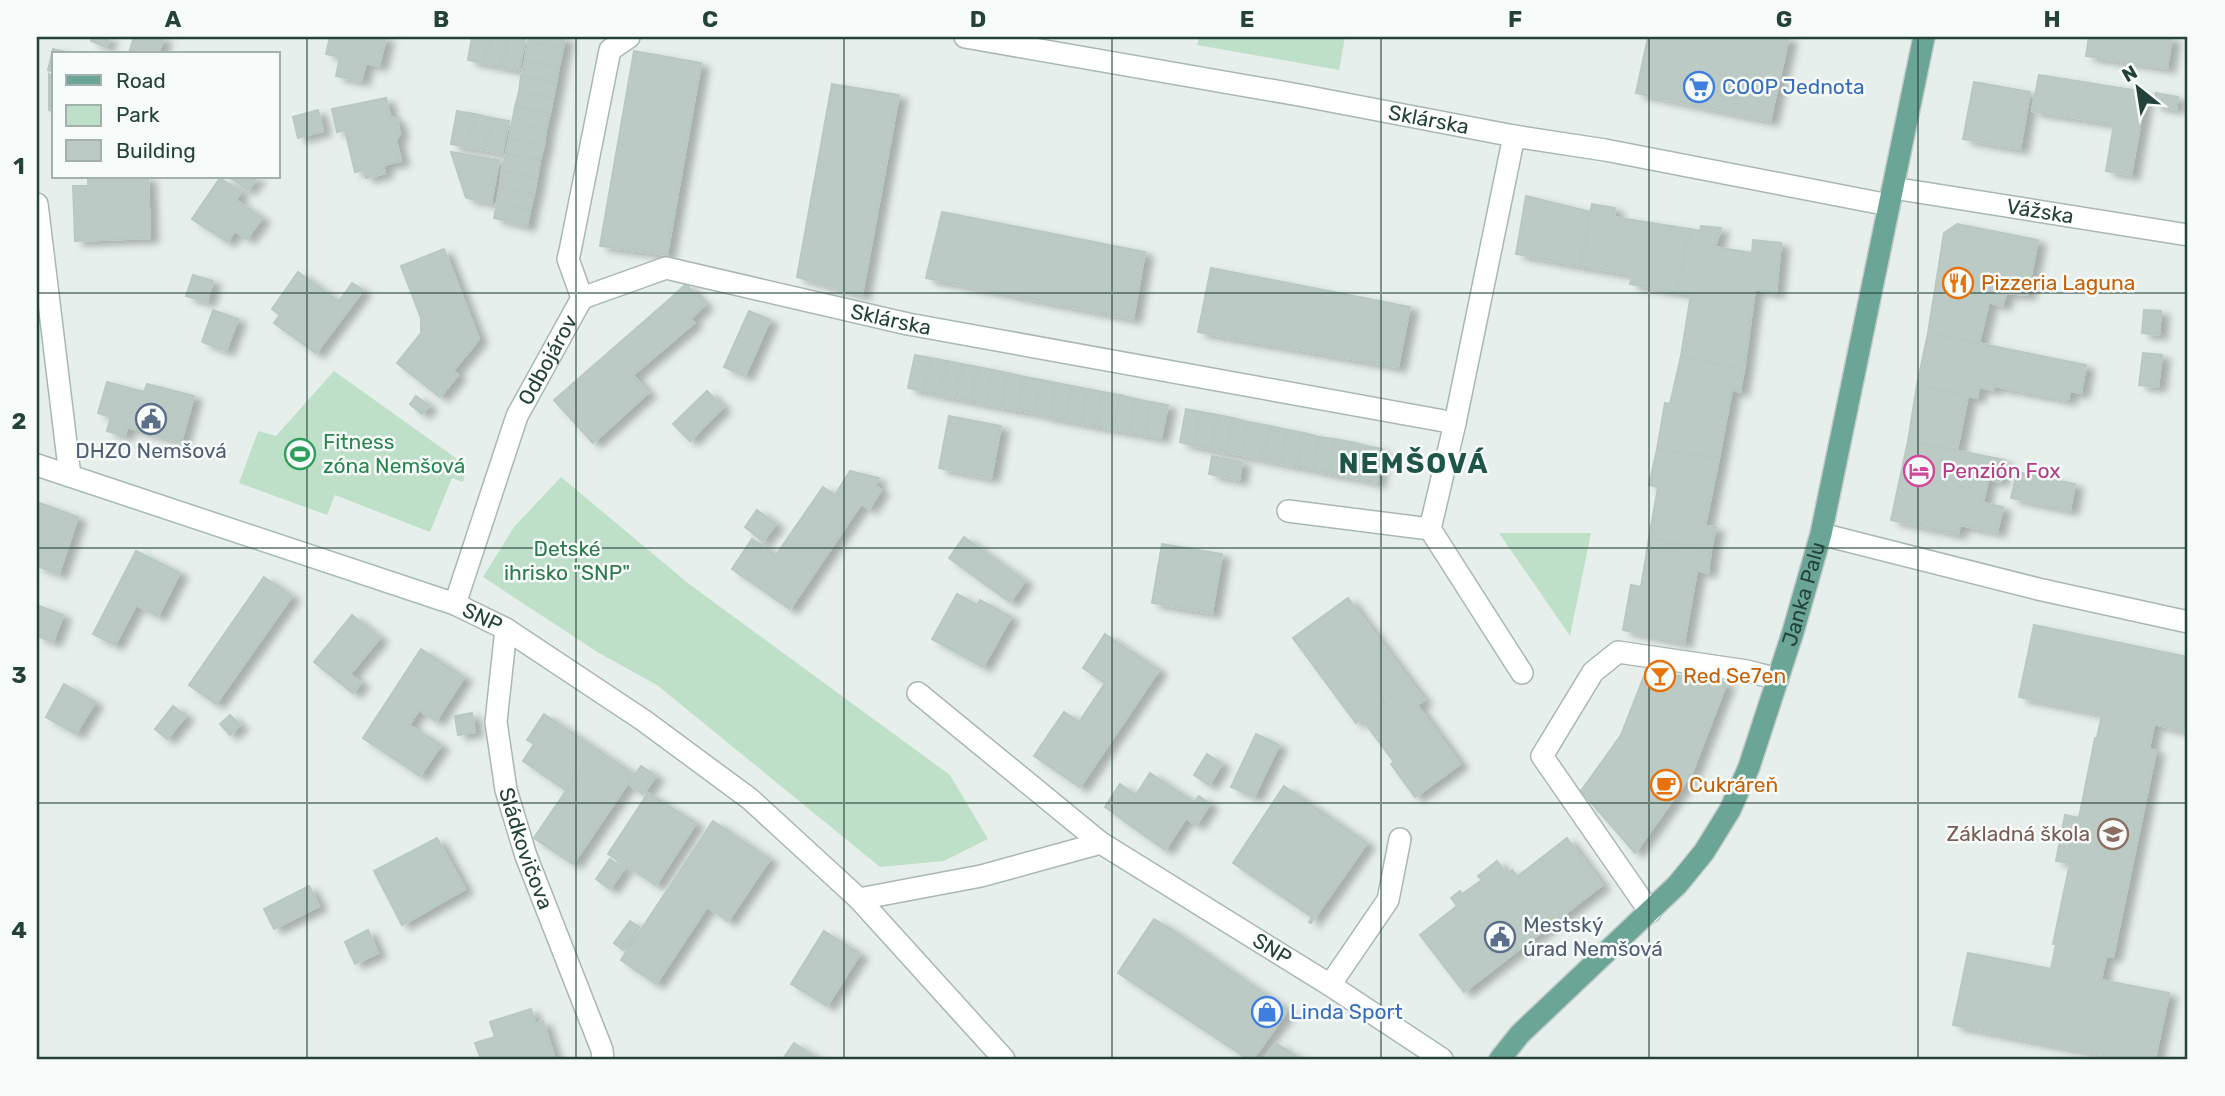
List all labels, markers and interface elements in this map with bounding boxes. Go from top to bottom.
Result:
text: A [165,5,182,33]
text: B [433,5,449,33]
text: C [702,5,718,33]
text: D [970,5,986,33]
text: E [1240,5,1254,33]
text: F [1508,5,1522,33]
text: G [1776,5,1792,33]
text: H [2043,5,2061,33]
legend [52,52,280,178]
north arrow [2102,52,2172,122]
text: N [2118,60,2141,87]
text: Road [116,68,166,93]
supermarket icon: COOP Jednota [1682,70,1716,104]
place label: COOP Jednota [1722,74,1865,99]
street label: Sklárska [1386,99,1471,139]
text: Park [116,102,160,127]
text: Building [116,138,196,163]
text: 1 [13,152,25,180]
street label: Vážska [2005,193,2076,229]
restaurant icon: Pizzeria Laguna [1941,266,1975,300]
place label: Pizzeria Laguna [1981,270,2135,295]
street label: Sklárska [848,298,933,340]
street label: Odbojárov [513,310,582,409]
public building icon: DHZO Nemšová [134,402,168,436]
text: 2 [12,407,26,435]
place label: Fitness zóna Nemšová [323,429,465,478]
sports icon: Fitness zóna Nemšová [283,437,317,471]
place label: DHZO Nemšová [75,438,227,463]
district label: NEMŠOVÁ [1338,447,1490,480]
hotel icon: Penzión Fox [1902,454,1936,488]
place label: Penzión Fox [1942,458,2061,483]
park label: Detské ihrisko "SNP" [504,536,630,585]
street label: Janka Palu [1776,539,1830,649]
street label: SNP [459,597,507,637]
bar icon: Red Se7en [1643,659,1677,693]
text: 3 [11,661,27,689]
place label: Red Se7en [1683,663,1786,688]
cafe icon: Cukráreň [1649,768,1683,802]
place label: Cukráreň [1689,772,1778,797]
street label: Sládkovičova [494,785,559,913]
school or university icon: Základná škola [2096,817,2130,851]
place label: Základná škola [1947,821,2090,846]
place label: Mestský úrad Nemšová [1523,912,1663,961]
text: 4 [11,916,27,944]
public building icon: Mestský úrad Nemšová [1483,920,1517,954]
street label: SNP [1248,927,1296,970]
shop icon: Linda Sport [1250,995,1284,1029]
place label: Linda Sport [1290,999,1403,1024]

